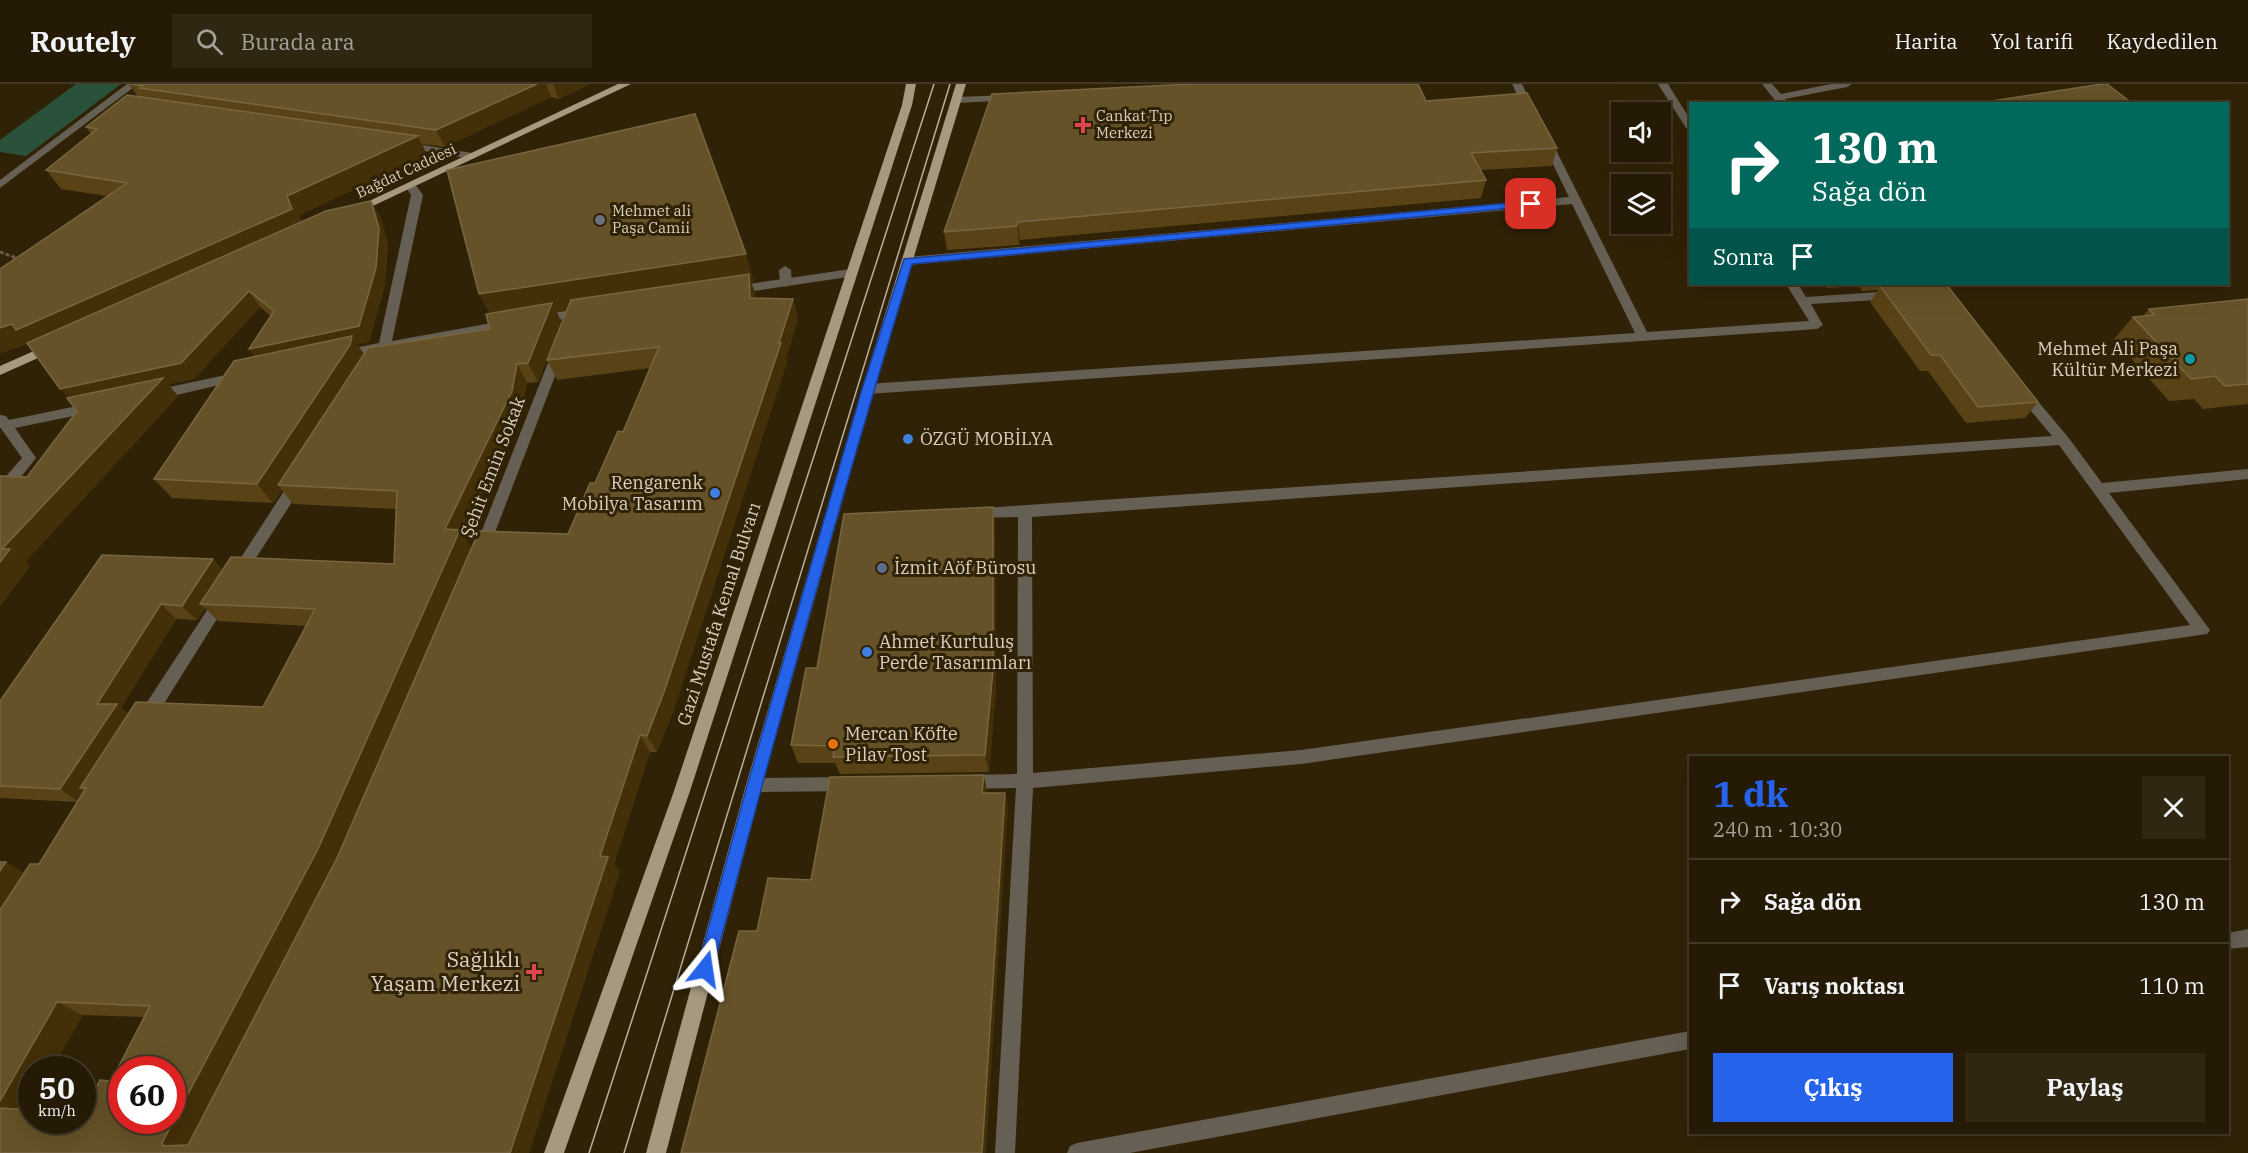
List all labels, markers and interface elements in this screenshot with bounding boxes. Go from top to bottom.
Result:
search box [172,14,592,68]
text: Routely [30,23,136,60]
icon: search [193,25,226,58]
text: Burada ara [241,27,355,56]
text: Harita [1895,27,1958,55]
text: Yol tarifi [1991,27,2074,55]
text: Kaydedilen [2107,27,2218,55]
map controls [1611,102,1671,234]
button: sound [1611,102,1671,162]
place label: Cankat Tıp Merkezi [1096,106,1172,142]
marker: Cankat Tıp Merkezi [1074,116,1092,134]
text: 130 m [1812,120,1938,175]
icon: right [1713,126,1791,204]
street label: Bağdat Caddesi [353,139,459,202]
text: Sağa dön [1812,173,1927,208]
button: layers [1611,174,1671,234]
pin [1505,178,1556,229]
icon: arrive [1514,187,1547,220]
place label: Mehmet ali Paşa Camii [612,201,691,237]
marker: Mehmet ali Paşa Camii [593,213,607,227]
icon: arrive [1786,240,1819,273]
text: Sonra [1713,242,1774,271]
place label: Mehmet Ali Paşa Kültür Merkezi [2037,337,2178,381]
marker: Mehmet Ali Paşa Kültür Merkezi [2183,352,2197,366]
street label: Şehit Emin Sokak [455,393,530,541]
place label: ÖZGÜ MOBİLYA [920,427,1054,450]
marker: ÖZGÜ MOBİLYA [901,432,915,446]
place label: Rengarenk Mobilya Tasarım [562,471,703,515]
marker: Rengarenk Mobilya Tasarım [708,486,722,500]
street label: Gazi Mustafa Kemal Bulvarı [672,499,766,728]
place label: İzmit Aöf Bürosu [894,556,1036,579]
marker: İzmit Aöf Bürosu [875,561,889,575]
place label: Ahmet Kurtuluş Perde Tasarımları [879,630,1032,674]
marker: Ahmet Kurtuluş Perde Tasarımları [860,645,874,659]
place label: Mercan Köfte Pilav Tost [845,722,958,766]
marker: Mercan Köfte Pilav Tost [826,737,840,751]
text: 1 dk [1713,770,1788,817]
button: close [2142,776,2205,839]
text: 240 m · 10:30 [1713,816,1842,843]
icon: right [1713,885,1746,918]
text: Sağa dön [1764,887,1862,916]
text: 130 m [2139,887,2205,916]
position arrow [673,937,737,1001]
place label: Sağlıklı Yaşam Merkezi [371,945,520,997]
marker: Sağlıklı Yaşam Merkezi [525,963,543,981]
icon: arrive [1713,969,1746,1002]
text: Varış noktası [1764,971,1905,1000]
text: 110 m [2139,971,2205,1000]
button: Çıkış [1713,1053,1953,1122]
button: Paylaş [1965,1053,2205,1122]
speed limit sign: 60 [108,1056,186,1134]
text: 50 [39,1068,75,1107]
text: km/h [38,1101,76,1120]

